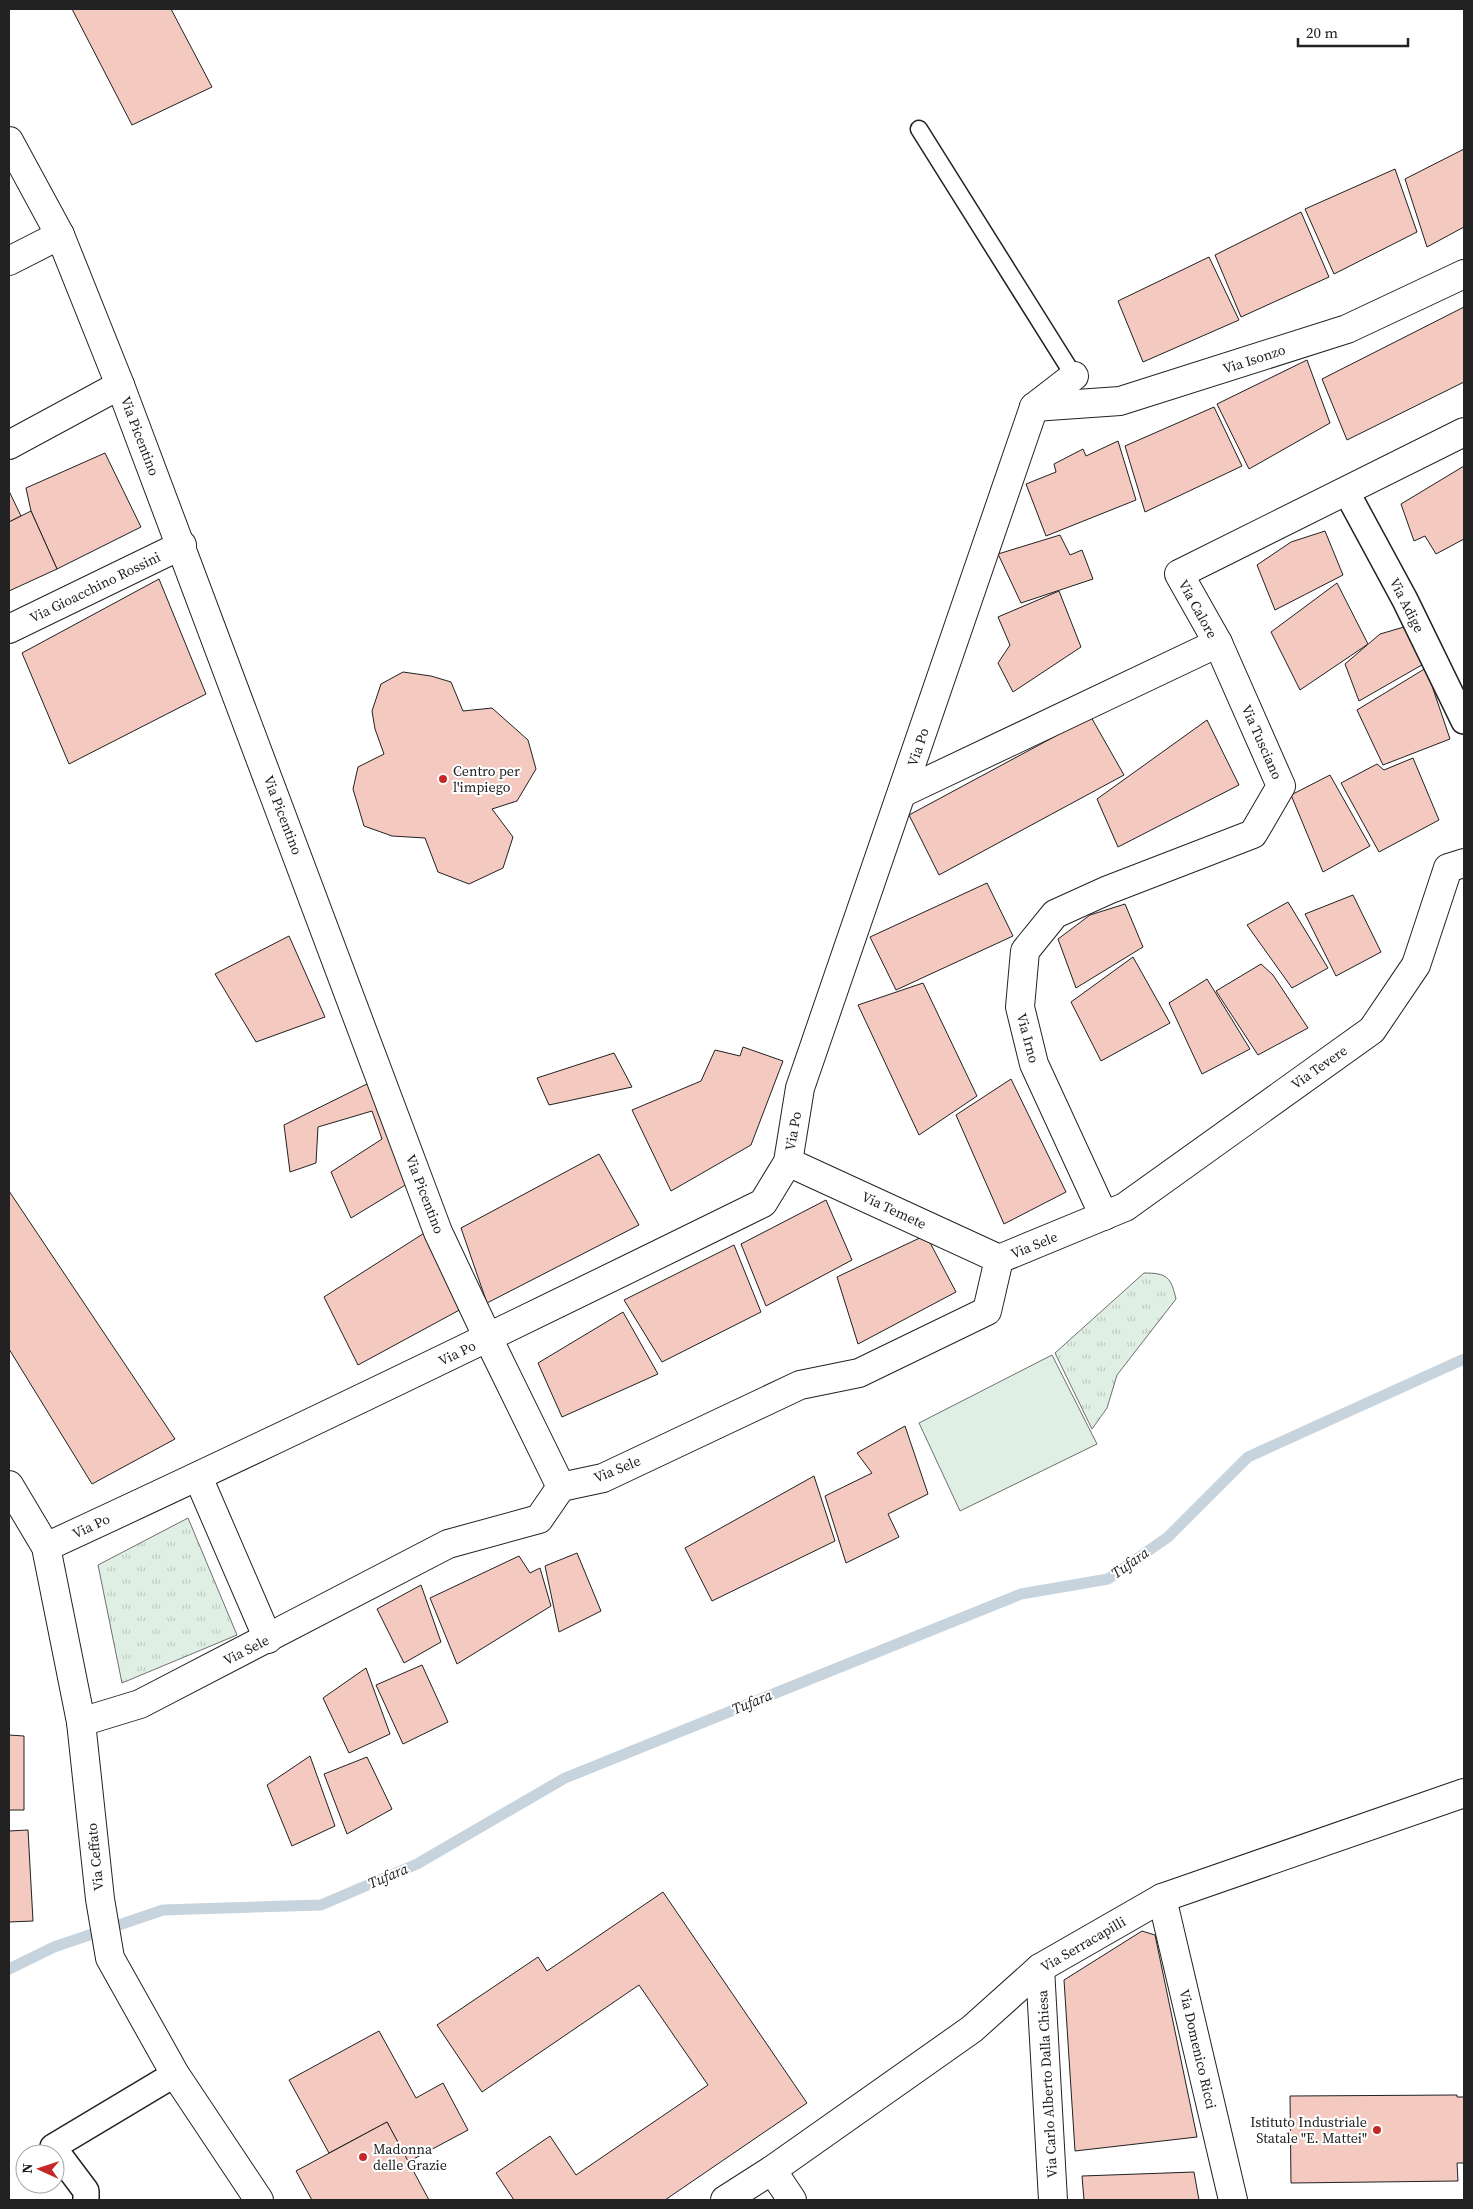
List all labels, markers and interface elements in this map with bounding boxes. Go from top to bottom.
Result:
scale bar [1298,15,1408,47]
text: 20 m [1306,22,1338,43]
street label: Via Isonzo [1220,339,1288,379]
street label: Via Picentino [116,393,164,479]
street label: Via Gioacchino Rossini [26,547,164,627]
street label: Via Adige [1385,574,1429,636]
street label: Via Calore [1174,576,1222,642]
street label: Via Tusciano [1237,701,1288,783]
street label: Via Po [902,725,934,769]
place label: Centro per l'impiego [453,761,520,797]
street label: Via Picentino [259,772,307,858]
marker: Centro per l'impiego [437,773,449,785]
street label: Via Irno [1012,1011,1044,1065]
street label: Via Tevere [1287,1040,1351,1094]
street label: Via Po [780,1110,806,1152]
street label: Via Picentino [401,1151,449,1237]
street label: Via Temete [858,1186,930,1234]
street label: Via Sele [1008,1227,1060,1263]
street label: Via Po [435,1335,479,1371]
street label: Via Sele [591,1451,643,1487]
street label: Via Po [69,1509,113,1543]
water label: Tufara [1107,1542,1153,1583]
street label: Via Sele [220,1630,272,1670]
water label: Tufara [729,1684,775,1719]
street label: Via Ceffato [81,1822,108,1892]
water label: Tufara [364,1858,411,1893]
street label: Via Serracapilli [1037,1912,1129,1976]
street label: Via Domenico Ricci [1174,1987,1222,2111]
street label: Via Carlo Alberto Dalla Chiesa [1032,1989,1062,2178]
place label: Istituto Industriale Statale "E. Mattei" [1250,2112,1367,2148]
marker: Istituto Industriale Statale "E. Mattei" [1371,2124,1383,2136]
place label: Madonna delle Grazie [373,2139,447,2175]
north arrow [15,2144,65,2194]
marker: Madonna delle Grazie [357,2151,369,2163]
text: N [17,2163,37,2174]

